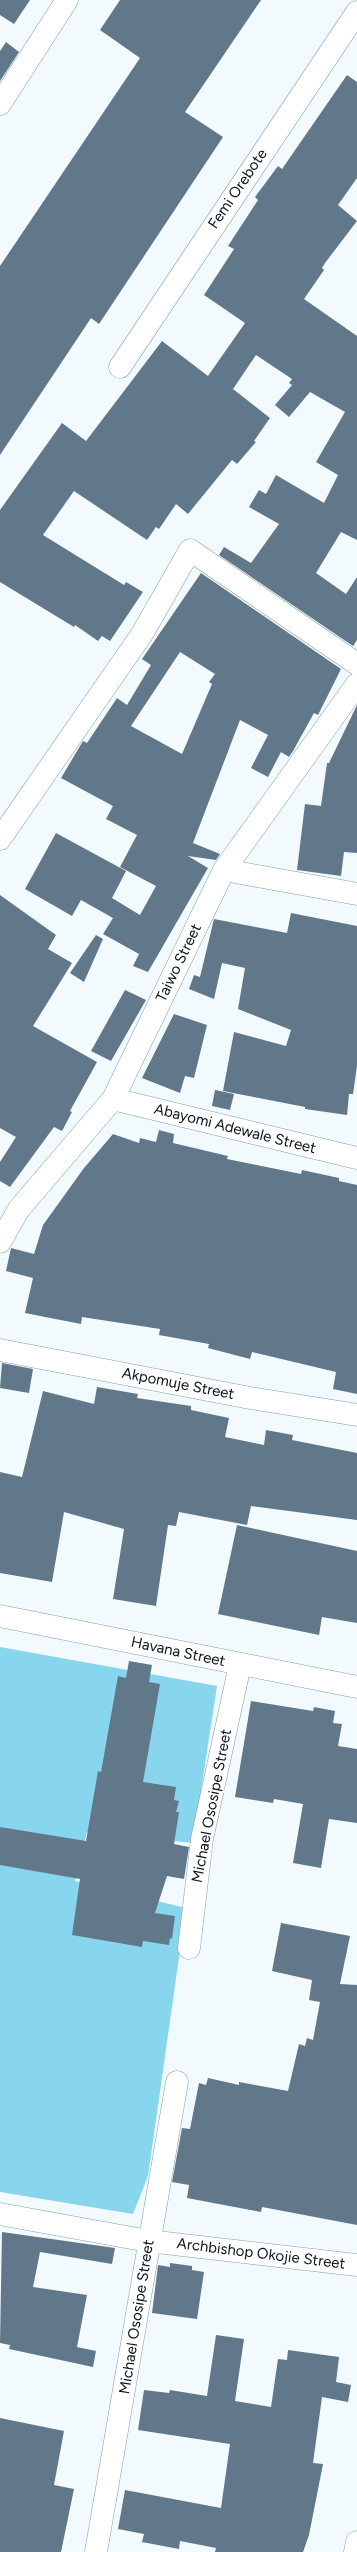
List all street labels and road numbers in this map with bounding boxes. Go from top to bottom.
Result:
street label: Femi Orebote [205,146,271,232]
street label: Taiwo Street [152,921,206,1005]
street label: Abayomi Adewale Street [152,1100,318,1158]
street label: Akpomuje Street [120,1364,236,1404]
street label: Havana Street [129,1633,227,1671]
street label: Michael Ososipe Street [188,1728,236,1884]
street label: Archbishop Okojie Street [176,2235,346,2273]
street label: Michael Ososipe Street [116,2239,158,2395]

